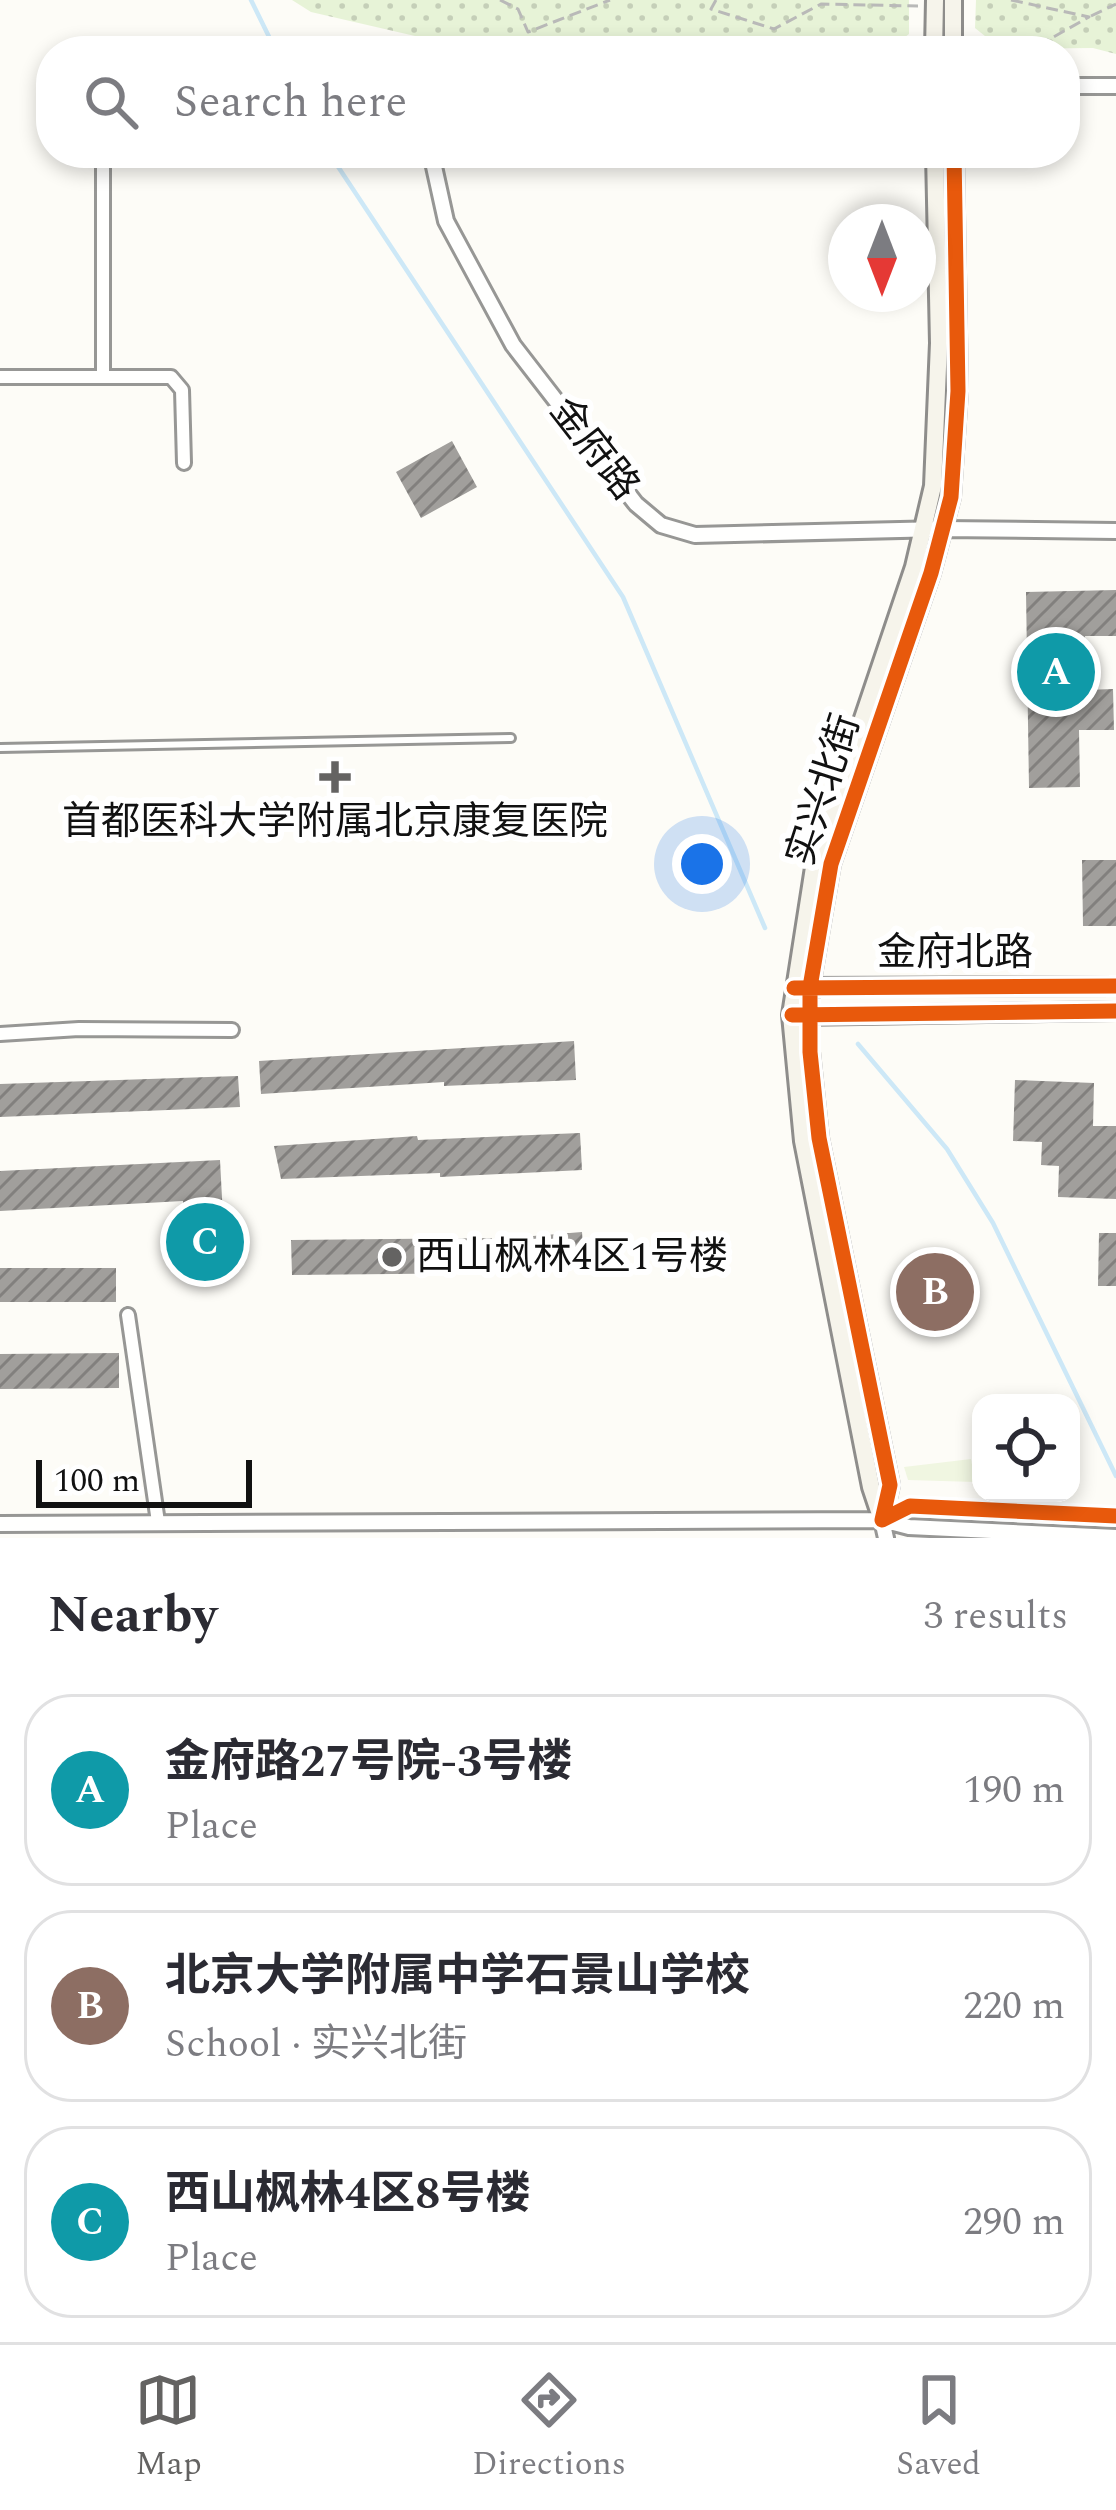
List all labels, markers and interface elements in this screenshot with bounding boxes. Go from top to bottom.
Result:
search box [36,36,1080,168]
text: Search here [174,68,407,137]
icon: search [78,69,144,135]
north arrow [828,204,936,312]
street label: 金府路 [535,385,653,513]
pin: A [1017,627,1095,717]
street label: 实兴北街 [772,707,876,873]
marker: 首都医科大学附属北京康复医院 [319,761,351,793]
place label: 首都医科大学附属北京康复医院 [62,793,608,852]
your location [672,834,732,894]
street label: 金府北路 [877,924,1033,983]
pin: C [166,1197,244,1287]
place label: 西山枫林4区1号楼 [416,1228,728,1287]
marker: 西山枫林4区1号楼 [379,1244,405,1270]
pin: B [896,1247,974,1337]
map controls [972,1394,1080,1502]
button: locate [972,1394,1080,1502]
scale bar [36,1454,252,1507]
text: 100 m [54,1456,140,1506]
text: Nearby [48,1577,217,1655]
text: 3 results [924,1587,1068,1646]
text: 金府路27号院-3号楼 [165,1728,572,1797]
text: A [75,1761,105,1820]
text: 190 m [963,1761,1065,1820]
text: Place [165,1797,258,1856]
text: 北京大学附属中学石景山学校 [165,1942,750,2011]
text: B [76,1977,104,2036]
text: 220 m [963,1977,1065,2036]
text: School · 实兴北街 [165,2015,467,2074]
text: 西山枫林4区8号楼 [165,2160,531,2229]
text: C [76,2193,104,2252]
text: 290 m [963,2193,1065,2252]
text: Place [165,2229,258,2288]
tab: Map [135,2367,202,2489]
tab: Directions [472,2367,626,2489]
tab: Saved [896,2367,981,2489]

